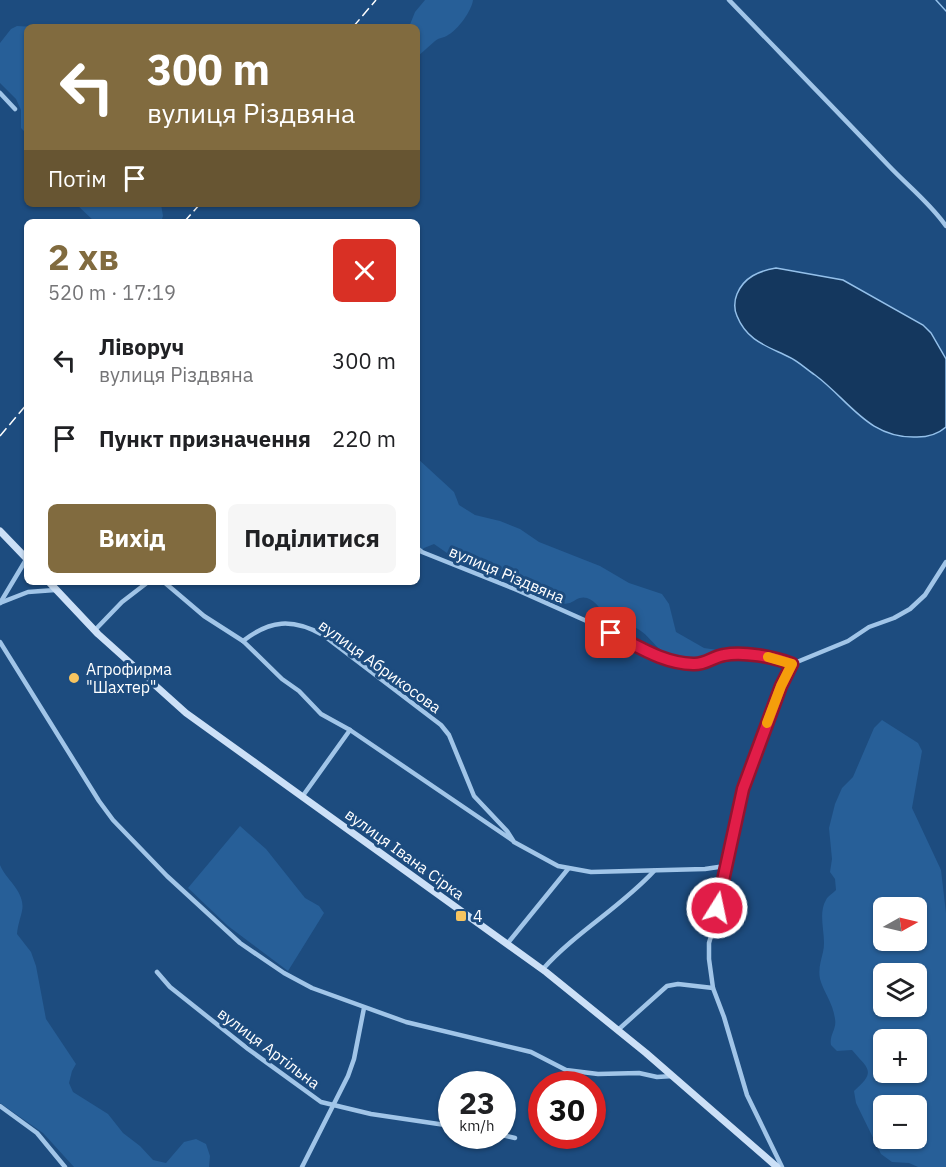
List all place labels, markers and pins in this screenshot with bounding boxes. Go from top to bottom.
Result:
pin [585,607,636,658]
place label: Агрофирма "Шахтер" [86,659,172,697]
marker: Агрофирма "Шахтер" [67,671,81,685]
place label: 4 [473,906,483,926]
marker: 4 [454,909,468,923]

